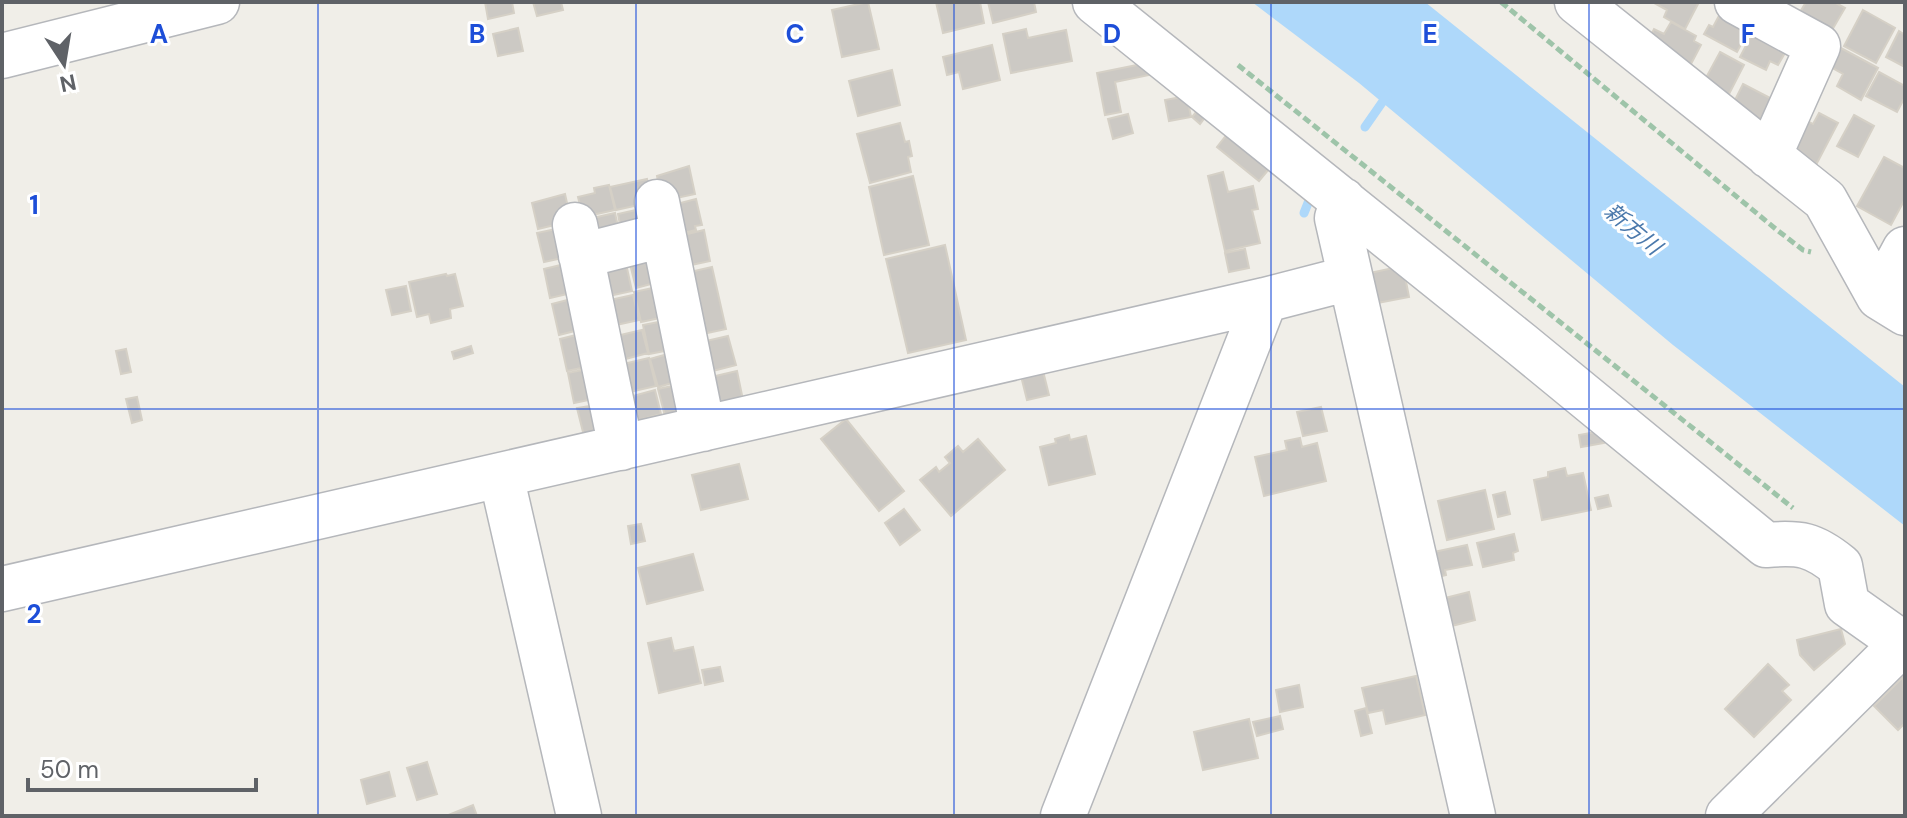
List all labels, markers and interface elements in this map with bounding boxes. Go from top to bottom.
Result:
text: A [150,17,168,51]
text: B [469,17,485,51]
text: C [785,17,805,51]
text: D [1103,17,1121,51]
text: E [1422,17,1438,51]
text: F [1741,17,1755,51]
north arrow [24,24,104,104]
text: N [57,67,79,99]
text: 1 [29,188,39,222]
water label: 新方川 [1598,197,1669,263]
text: 2 [26,597,42,631]
scale bar [28,742,256,792]
text: 50 m [40,754,99,785]

